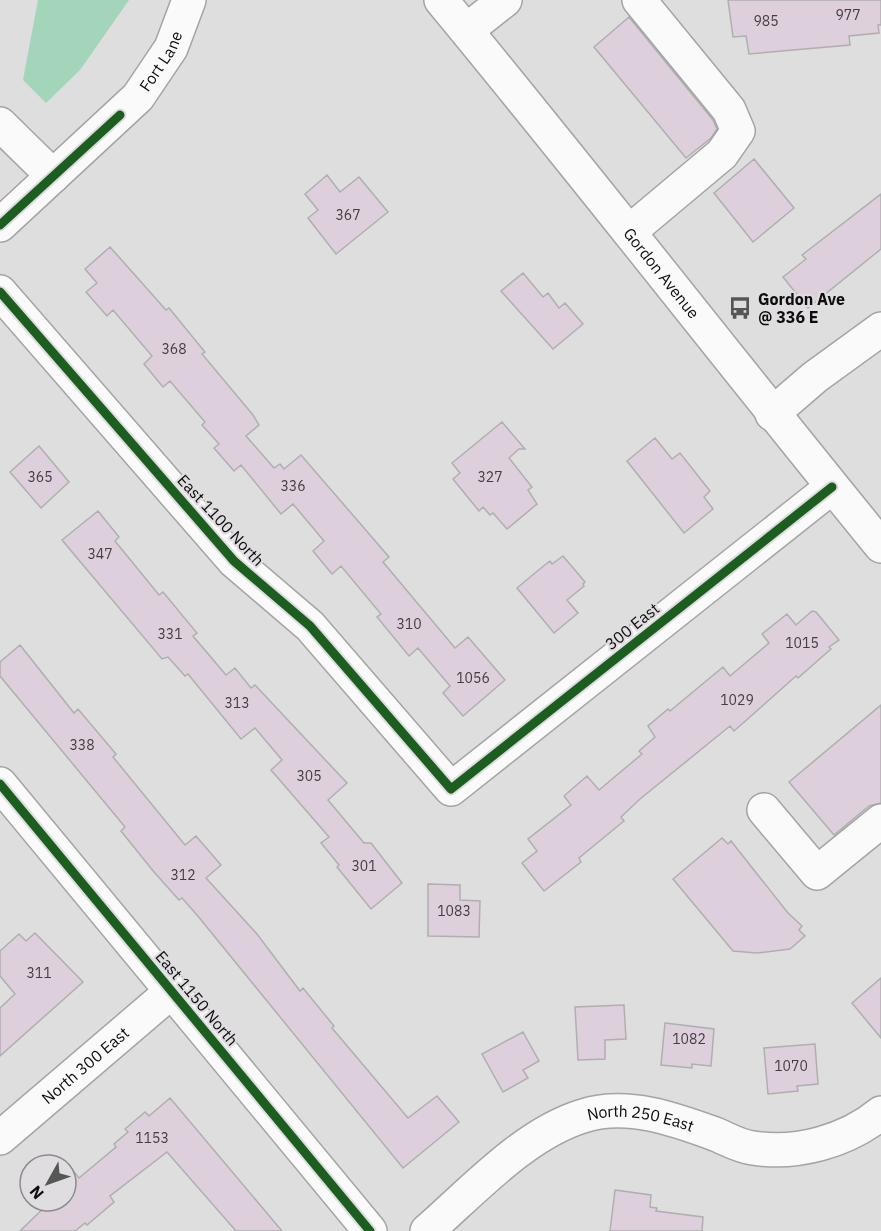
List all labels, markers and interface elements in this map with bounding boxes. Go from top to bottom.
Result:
house number: 977 [835,6,861,24]
house number: 985 [753,12,779,30]
street label: Fort Lane [135,28,187,95]
house number: 367 [335,206,361,224]
street label: Gordon Avenue [619,224,704,323]
place label: Gordon Ave @ 336 E [758,289,845,327]
bus stop icon: Gordon Ave @ 336 E [727,295,753,321]
house number: 368 [161,340,187,358]
house number: 365 [27,468,53,486]
house number: 327 [477,468,503,486]
street label: East 1100 North [173,470,269,570]
house number: 336 [280,477,306,495]
house number: 347 [87,545,113,563]
street label: 300 East [601,598,663,654]
house number: 310 [396,615,422,633]
house number: 331 [157,625,183,643]
house number: 1015 [785,634,819,652]
house number: 1056 [456,669,490,687]
house number: 1029 [720,691,754,709]
house number: 313 [224,694,250,712]
house number: 338 [69,736,95,754]
house number: 305 [296,767,322,785]
house number: 301 [351,857,377,875]
house number: 312 [170,866,196,884]
house number: 1083 [437,902,471,920]
street label: East 1150 North [151,946,243,1050]
house number: 311 [26,964,52,982]
street label: North 300 East [37,1022,133,1108]
house number: 1082 [672,1030,706,1048]
house number: 1070 [774,1057,808,1075]
street label: North 250 East [585,1101,697,1136]
house number: 1153 [135,1129,169,1147]
north arrow [18,1153,78,1213]
text: N [25,1182,48,1204]

